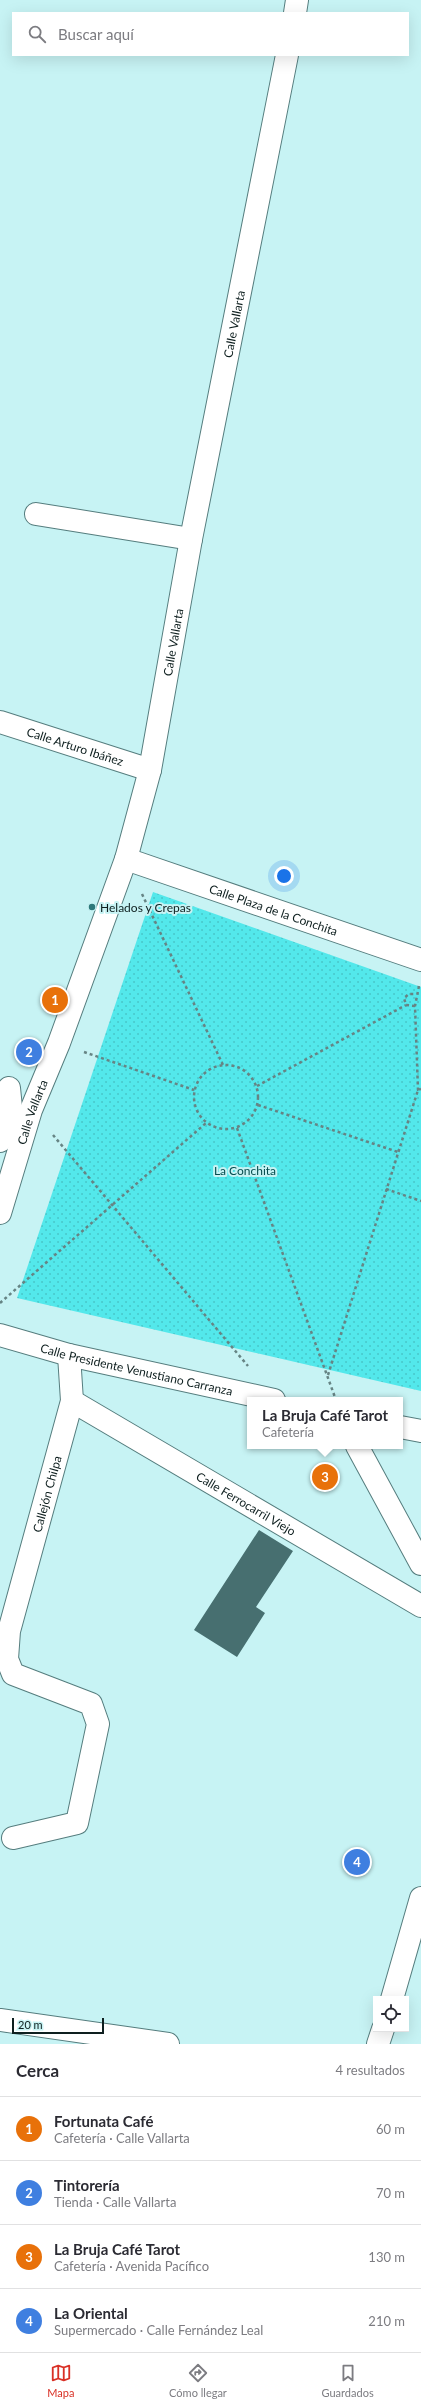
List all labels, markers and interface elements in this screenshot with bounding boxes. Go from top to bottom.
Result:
search box [12,12,409,56]
icon: search [26,23,48,45]
text: Buscar aquí [58,25,134,43]
street label: Calle Vallarta [220,289,248,359]
street label: Calle Vallarta [159,607,186,677]
street label: Calle Arturo Ibáñez [25,724,126,769]
your location [274,866,294,886]
street label: Calle Plaza de la Conchita [207,881,340,938]
place label: Helados y Crepas [100,900,191,915]
marker: Helados y Crepas [87,902,97,912]
pin: 1 [42,985,68,1015]
pin: 2 [16,1037,42,1067]
street label: Calle Vallarta [14,1077,50,1146]
park label: La Conchita [214,1163,276,1178]
street label: Calle Presidente Venustiano Carranza [39,1340,234,1398]
popup [247,1397,403,1449]
text: La Bruja Café Tarot [262,1406,388,1424]
text: Cafetería [262,1424,314,1440]
street label: Callejón Chilpa [29,1454,64,1534]
pin: 3 [312,1462,338,1492]
street label: Calle Ferrocarril Viejo [194,1468,299,1538]
pin: 4 [344,1847,370,1877]
map controls [373,1996,409,2032]
button: locate [373,1996,409,2032]
scale bar [12,2016,104,2035]
text: 20 m [18,2018,43,2031]
text: Cerca [16,2060,59,2081]
text: 4 resultados [335,2062,405,2078]
text: Fortunata Café [54,2112,153,2130]
text: 1 [25,2121,33,2137]
text: 60 m [376,2121,405,2137]
text: Cafetería · Calle Vallarta [54,2130,190,2146]
text: Tintorería [54,2176,120,2194]
text: 2 [25,2185,33,2201]
text: 70 m [376,2185,405,2201]
text: Tienda · Calle Vallarta [54,2194,176,2210]
text: La Bruja Café Tarot [54,2240,180,2258]
text: 3 [25,2249,33,2265]
text: 130 m [368,2249,405,2265]
text: Cafetería · Avenida Pacífico [54,2258,209,2274]
text: La Oriental [54,2304,128,2322]
text: 4 [25,2313,33,2329]
text: 210 m [368,2313,405,2329]
text: Supermercado · Calle Fernández Leal [54,2322,263,2338]
tab: Mapa [47,2362,74,2399]
tab: Cómo llegar [169,2362,227,2399]
tab: Guardados [322,2362,374,2399]

